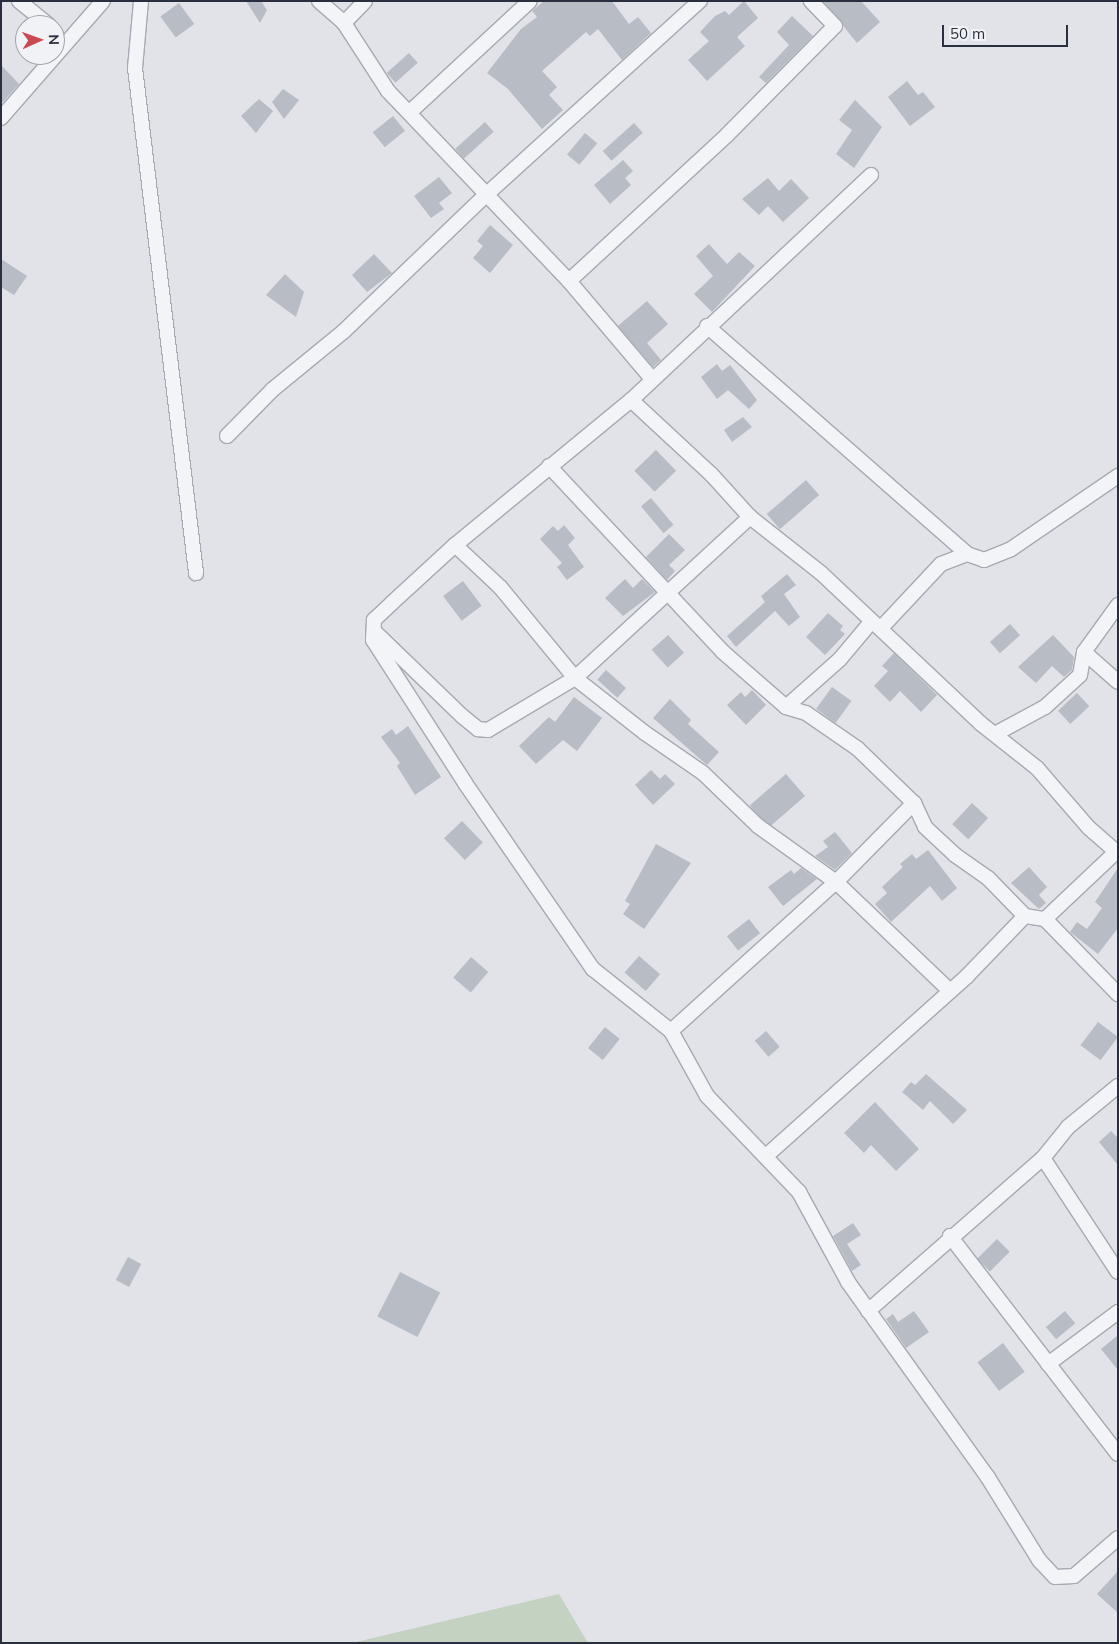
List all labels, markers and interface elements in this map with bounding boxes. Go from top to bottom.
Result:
north arrow [15,15,65,65]
scale bar [944,15,1070,47]
text: 50 m [950,24,985,43]
text: N [45,34,63,45]

